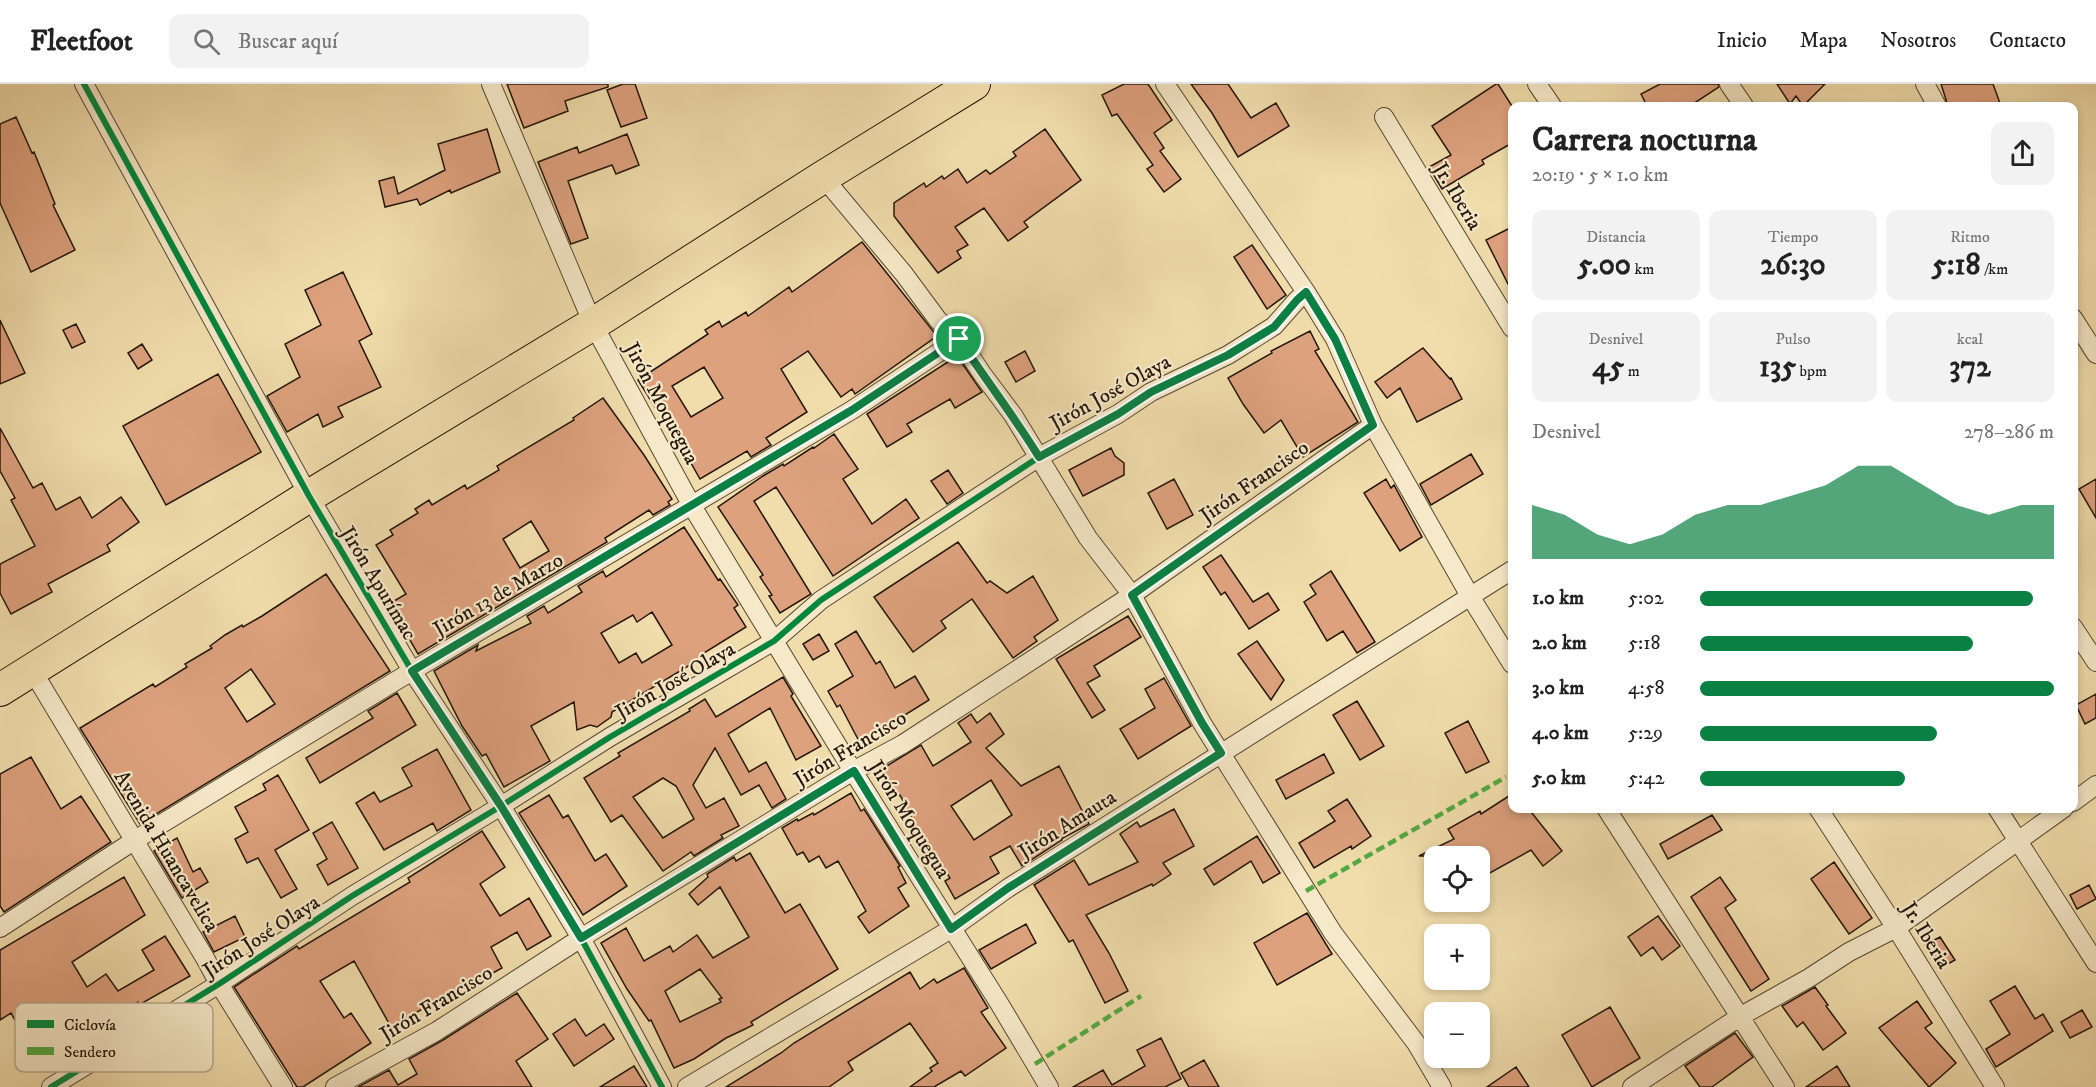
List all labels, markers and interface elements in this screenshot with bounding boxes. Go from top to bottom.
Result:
search box [169,14,589,68]
text: Fleetfoot [30,24,133,59]
icon: search [190,25,223,58]
text: Buscar aquí [238,28,338,55]
text: Inicio [1717,28,1767,54]
text: Mapa [1800,28,1847,54]
text: Nosotros [1880,28,1956,54]
text: Contacto [1989,28,2066,54]
text: Carrera nocturna [1532,120,1757,161]
button: share [1991,122,2054,185]
street label: Jr. Iberia [1426,156,1487,235]
text: 20:19 · 5 × 1.0 km [1532,163,1669,188]
text: Distancia [1586,227,1646,247]
text: Tiempo [1768,227,1818,247]
text: Ritmo [1950,227,1990,247]
text: 5.00 [1578,247,1631,284]
text: 26:30 [1760,247,1826,284]
text: 5:18 [1932,247,1981,284]
text: km [1631,259,1654,279]
text: /km [1981,259,2008,279]
pin [933,313,984,364]
icon: arrive [942,322,975,355]
text: Desnivel [1589,329,1643,349]
text: Pulso [1776,329,1810,349]
text: kcal [1957,329,1983,349]
street label: Jirón Moquegua [617,336,704,469]
street label: Jirón José Olaya [1044,349,1175,438]
text: 45 [1592,349,1624,386]
text: 135 [1759,349,1796,386]
text: 372 [1949,349,1991,386]
text: m [1624,361,1640,381]
text: bpm [1796,361,1827,381]
text: Desnivel [1532,420,1601,445]
text: 278–286 m [1964,420,2054,445]
street label: Jirón Francisco [1193,435,1314,530]
street label: Jirón Apurímac [333,520,422,645]
street label: Jirón 13 de Marzo [427,547,568,644]
text: 1.0 km [1532,586,1584,611]
text: 5:02 [1628,586,1664,611]
text: 2.0 km [1532,631,1587,656]
text: 5:18 [1628,631,1661,656]
street label: Jirón José Olaya [609,636,740,727]
text: 3.0 km [1532,676,1584,701]
text: 4:58 [1628,676,1665,701]
street label: Jirón Francisco [788,705,912,794]
text: 4.0 km [1532,721,1589,746]
text: 5:29 [1628,721,1663,746]
street label: Jirón Moquegua [861,754,956,883]
street label: Avenida Huancavelica [108,766,225,937]
text: 5.0 km [1532,766,1586,791]
text: 5:42 [1628,766,1665,791]
street label: Jirón Amauta [1012,784,1121,866]
map controls [1424,846,1490,1068]
button: locate [1424,846,1490,912]
street label: Jirón José Olaya [197,889,325,985]
street label: Jr. Iberia [1894,895,1957,974]
button: + [1424,924,1490,990]
street label: Jirón Francisco [374,960,498,1049]
button: − [1424,1002,1490,1068]
legend [15,1003,213,1072]
text: Ciclovía [64,1015,116,1035]
text: Sendero [64,1042,116,1062]

